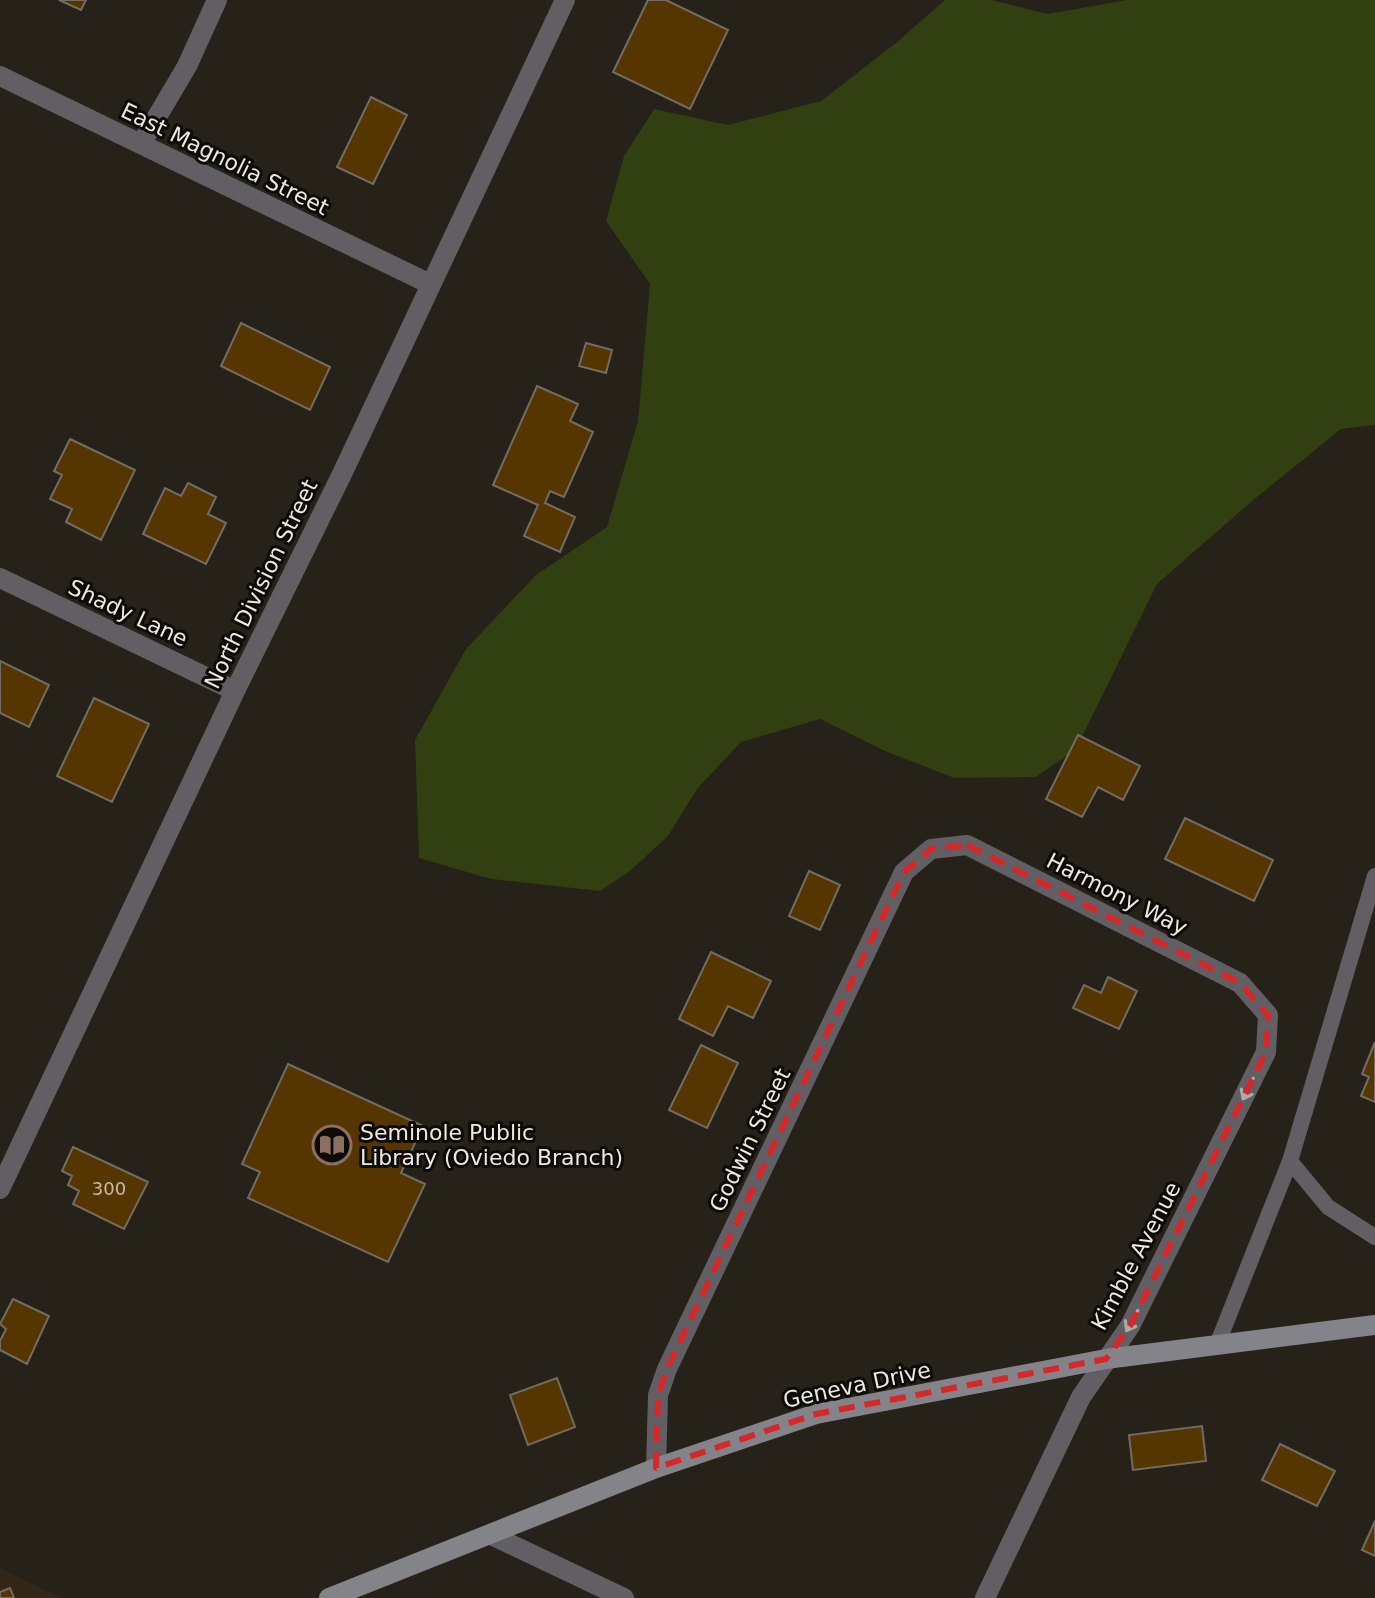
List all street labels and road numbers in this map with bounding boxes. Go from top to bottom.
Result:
street label: East Magnolia Street [117,98,333,220]
street label: North Division Street [199,475,323,693]
street label: Shady Lane [64,574,192,652]
street label: Harmony Way [1043,848,1191,940]
street label: Godwin Street [704,1064,796,1216]
street label: Kimble Avenue [1086,1178,1186,1334]
street label: Geneva Drive [781,1357,933,1413]

